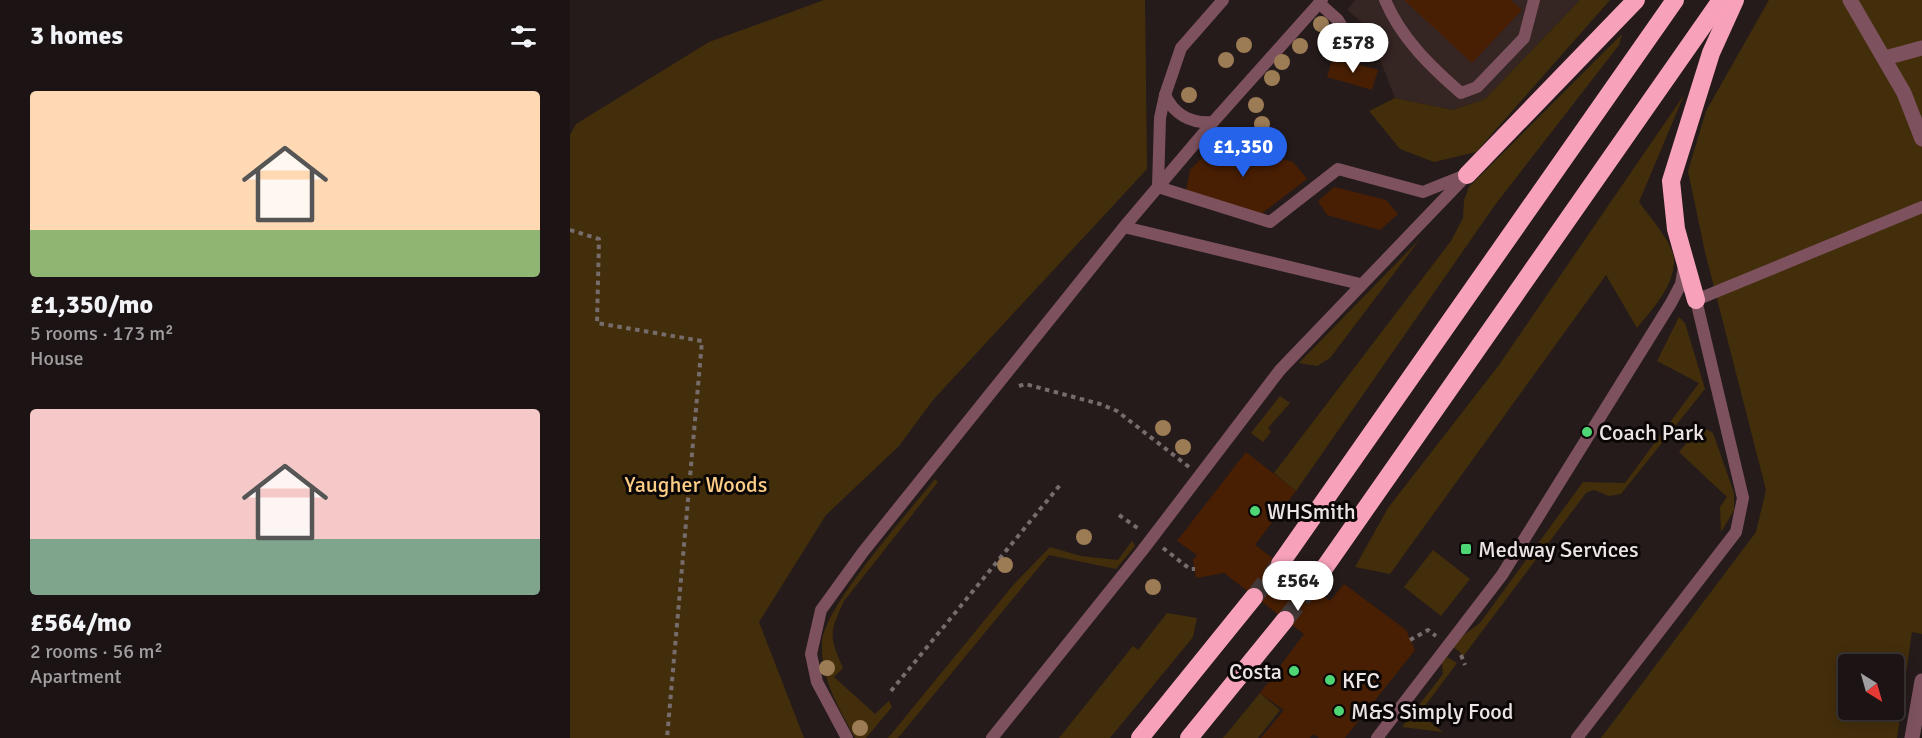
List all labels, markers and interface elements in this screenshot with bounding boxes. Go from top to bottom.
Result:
text: 3 homes [30,20,123,52]
icon: filters [507,20,540,53]
pin: £578 [1317,23,1389,74]
text: £578 [1331,30,1375,55]
pin: £1,350 [1194,127,1292,178]
icon: home [231,130,339,238]
text: £1,350 [1213,134,1273,159]
text: £1,350/mo [30,289,153,321]
text: 5 rooms · 173 m² [30,321,174,346]
text: House [30,346,84,371]
place label: Coach Park [1599,419,1704,446]
marker: Coach Park [1580,425,1594,439]
icon: home [231,448,339,556]
park label: Yaugher Woods [625,471,767,498]
place label: WHSmith [1267,498,1356,525]
marker: WHSmith [1248,504,1262,518]
place label: Medway Services [1478,536,1639,563]
marker: Medway Services [1459,542,1473,556]
pin: £564 [1262,561,1334,612]
text: £564 [1276,568,1320,593]
text: £564/mo [30,607,131,639]
text: 2 rooms · 56 m² [30,639,163,664]
north arrow [1838,654,1904,720]
map controls [1838,654,1904,720]
place label: Costa [1229,658,1282,685]
text: Apartment [30,664,122,689]
marker: Costa [1287,664,1301,678]
place label: KFC [1342,667,1380,694]
marker: KFC [1323,673,1337,687]
place label: M&S Simply Food [1351,698,1513,725]
marker: M&S Simply Food [1332,704,1346,718]

